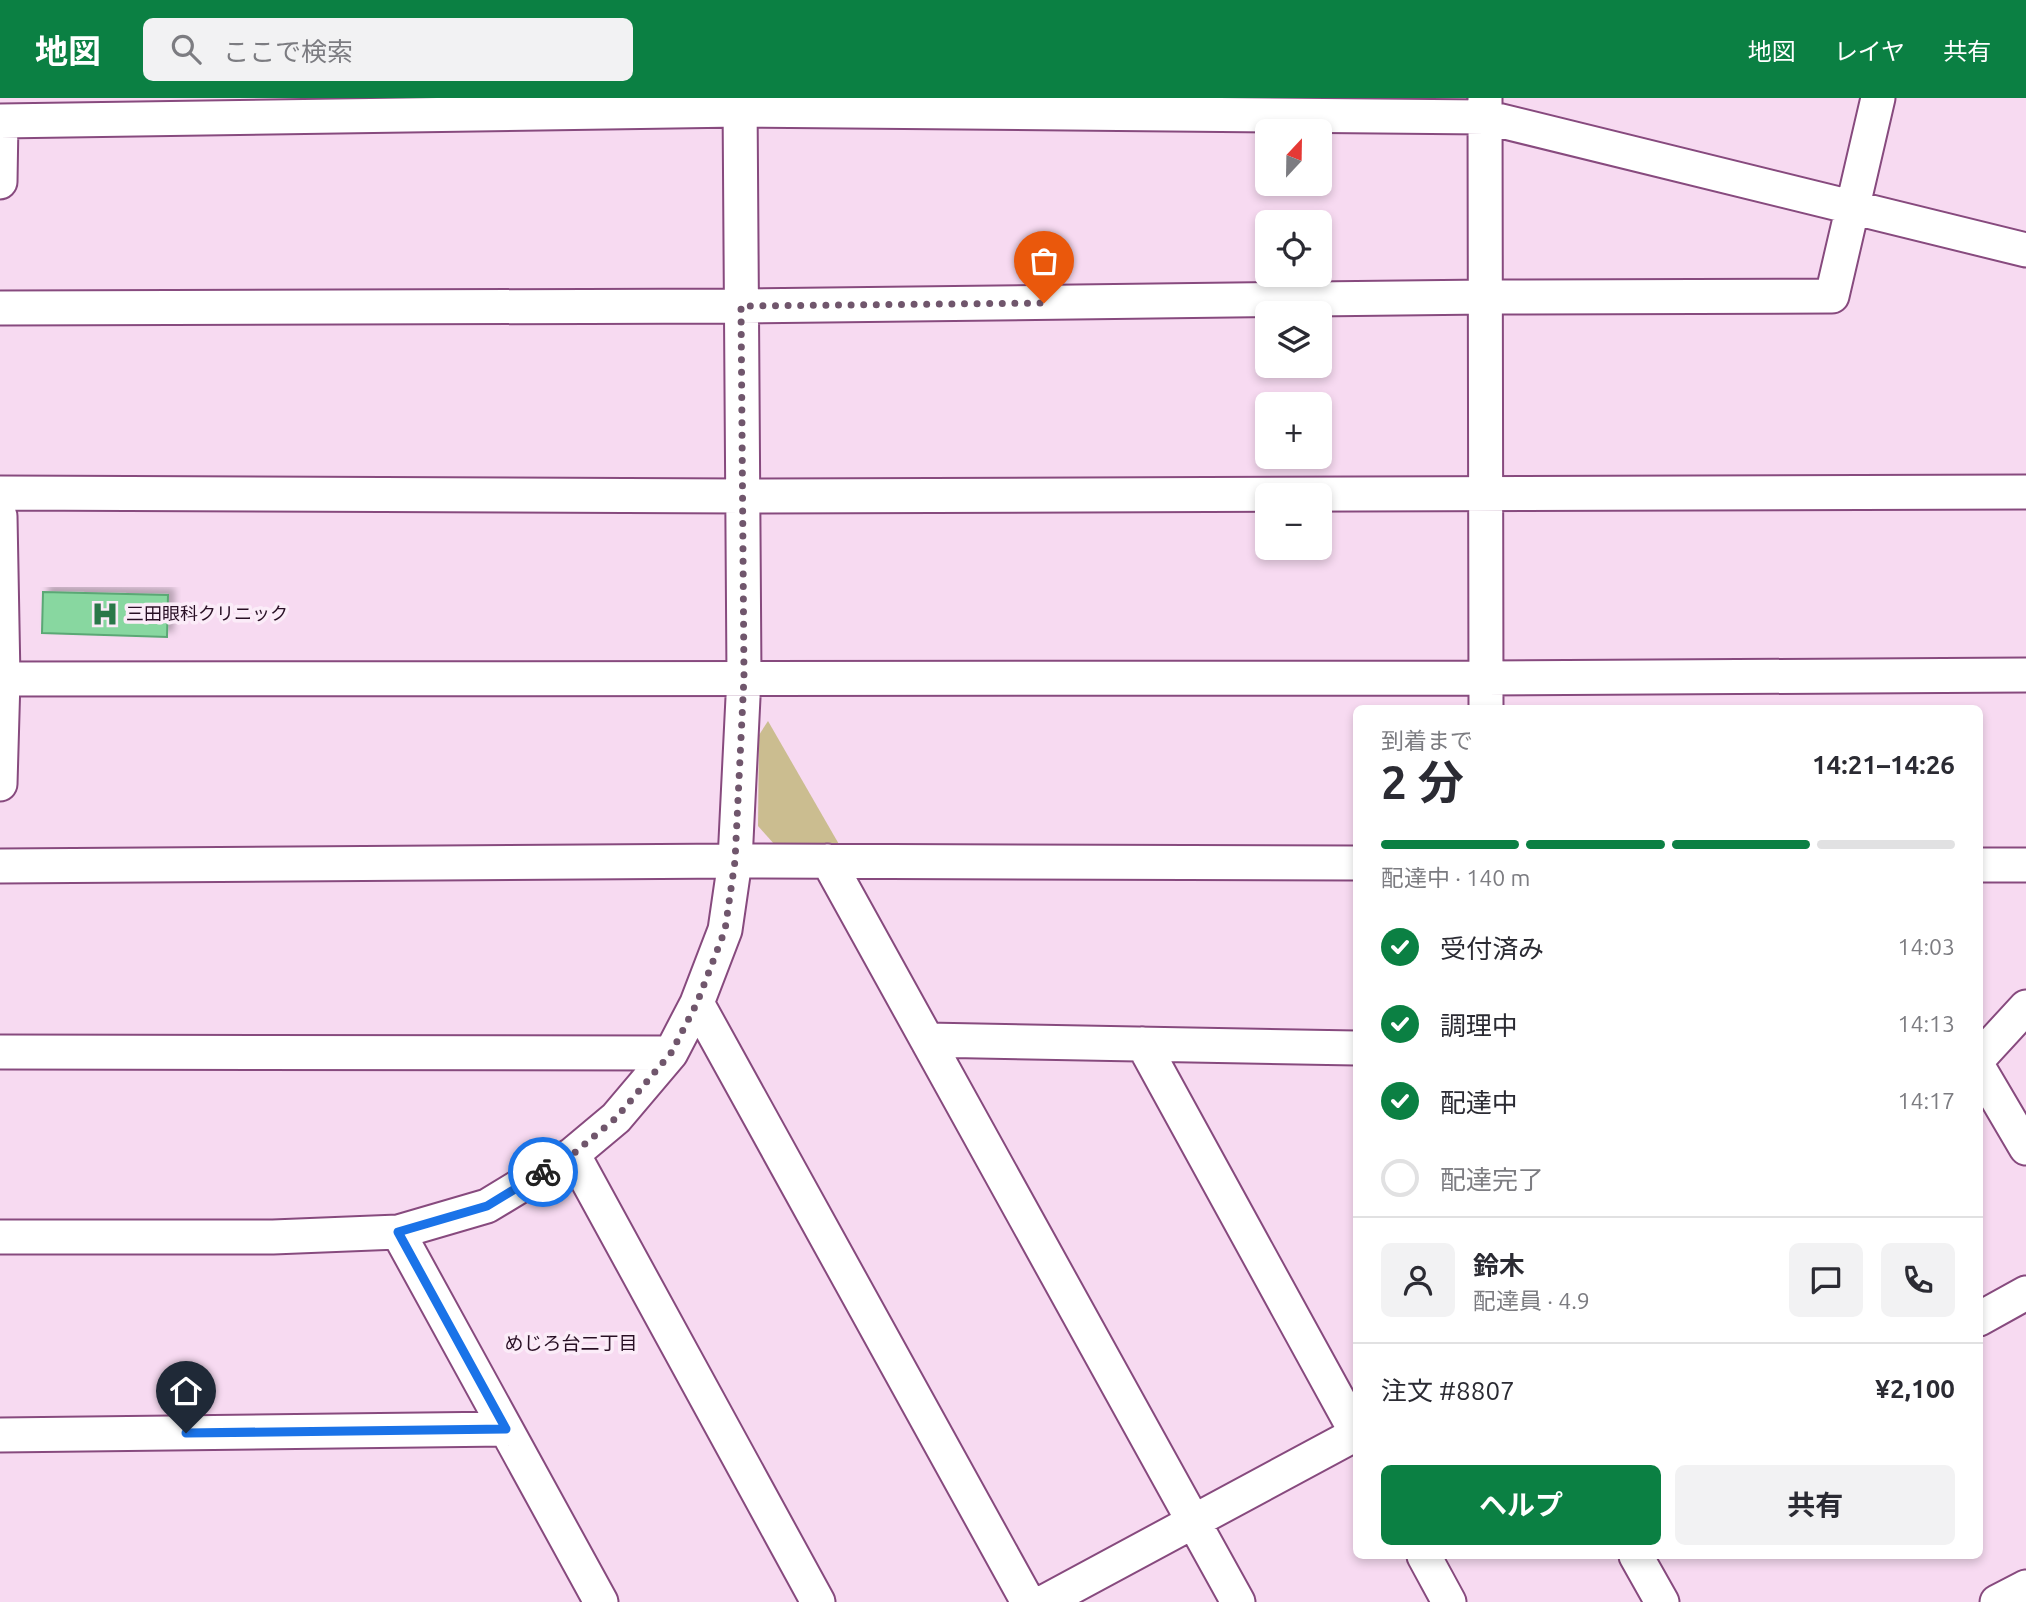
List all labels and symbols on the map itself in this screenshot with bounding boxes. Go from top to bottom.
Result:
north arrow [1255,119,1332,196]
pin [1014,231,1074,303]
hospital icon: 三田眼科クリニック [90,599,120,629]
place label: 三田眼科クリニック [126,603,288,623]
courier [508,1137,578,1207]
district label: めじろ台二丁目 [504,1332,638,1354]
pin [156,1361,216,1433]

